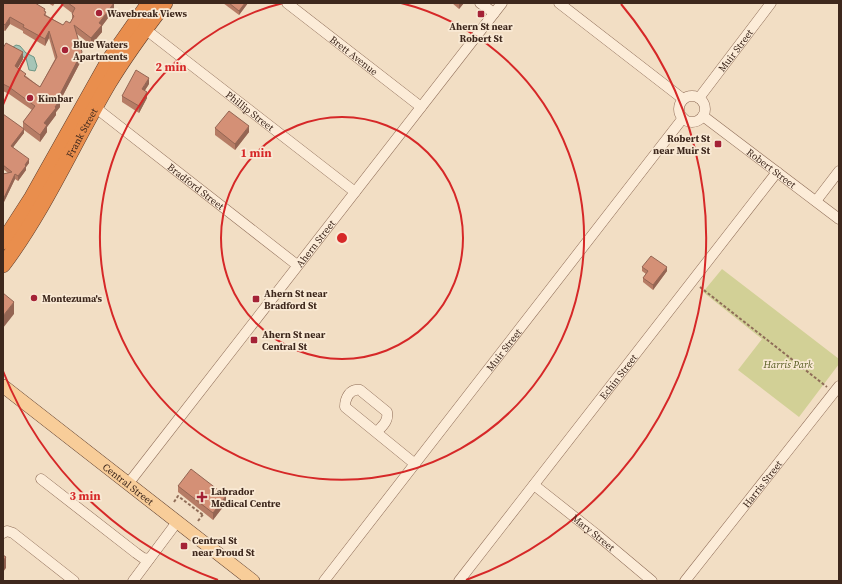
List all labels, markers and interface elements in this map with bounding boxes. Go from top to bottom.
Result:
place label: Wavebreak Views [107,7,187,20]
marker: Wavebreak Views [94,8,104,18]
marker: Ahern St near Robert St [476,9,486,19]
place label: Ahern St near Robert St [449,20,513,45]
street label: Muir Street [715,26,756,74]
street label: Brett Avenue [327,33,380,78]
place label: Blue Waters Apartments [73,38,128,63]
marker: Blue Waters Apartments [60,45,70,55]
text: 2 min [155,59,187,75]
street label: Phillip Street [223,88,277,134]
place label: Kimbar [38,92,74,105]
marker: Kimbar [25,93,35,103]
street label: Frank Street [63,105,101,160]
place label: Robert St near Muir St [653,132,710,157]
marker: Robert St near Muir St [713,139,723,149]
text: 1 min [240,145,272,161]
street label: Robert Street [744,145,799,192]
street label: Bradford Street [165,160,227,213]
street label: Ahern Street [293,217,338,270]
centre of rings [335,231,349,245]
place label: Ahern St near Bradford St [264,287,328,312]
place label: Montezuma's [42,292,103,305]
marker: Montezuma's [29,293,39,303]
marker: Ahern St near Bradford St [251,294,261,304]
street label: Muir Street [483,325,525,374]
place label: Ahern St near Central St [262,328,326,353]
marker: Ahern St near Central St [249,335,259,345]
street label: Echin Street [597,351,641,402]
park label: Harris Park [763,358,813,371]
street label: Harris Street [740,457,785,510]
street label: Central Street [100,460,157,509]
place label: Labrador Medical Centre [211,485,281,510]
text: 3 min [69,488,101,504]
marker: Labrador Medical Centre [196,491,208,503]
street label: Mary Street [569,511,618,554]
place label: Central St near Proud St [192,534,255,559]
marker: Central St near Proud St [179,541,189,551]

